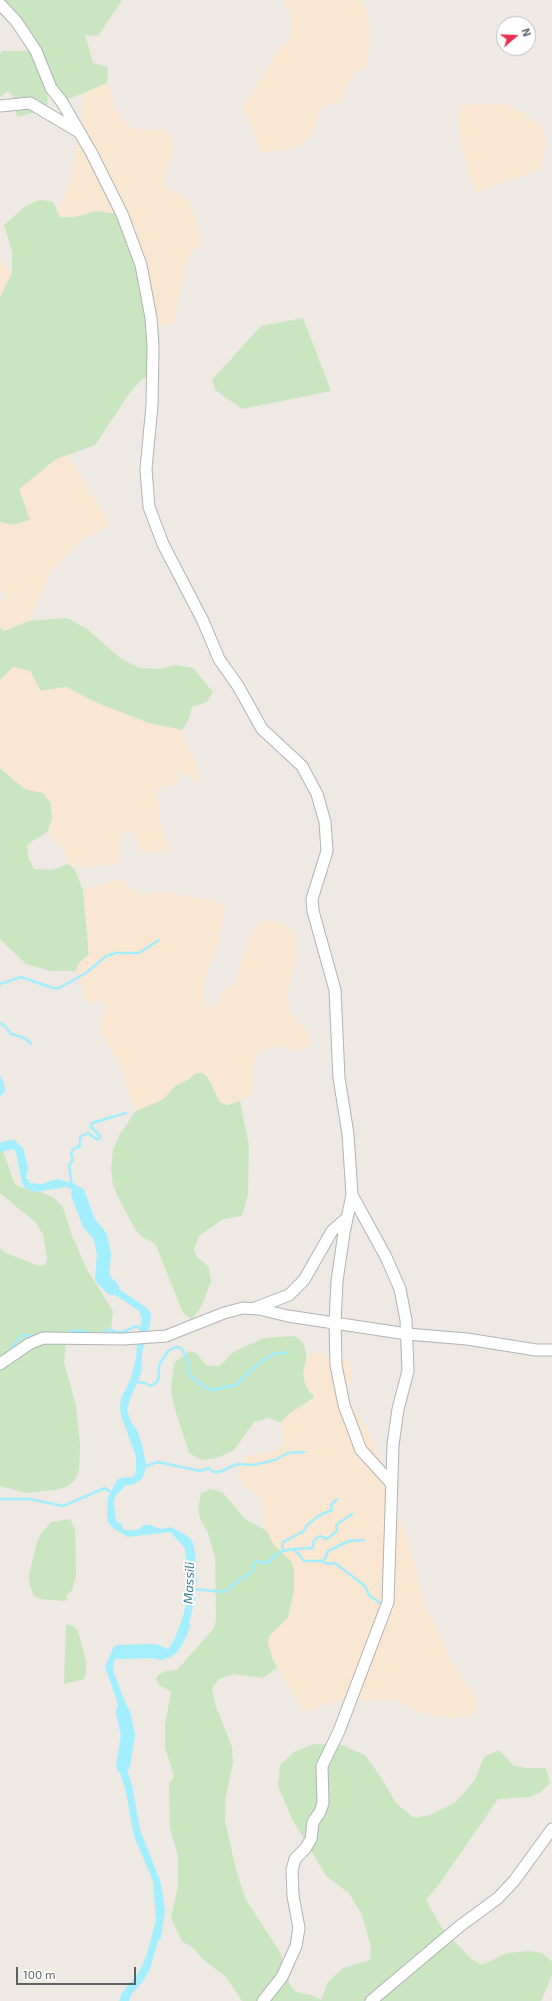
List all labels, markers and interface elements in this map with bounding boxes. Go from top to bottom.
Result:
north arrow [496,16,536,56]
text: N [519,26,534,38]
water label: Massili [180,1562,198,1604]
scale bar [18,1959,138,1985]
text: 100 m [23,1967,55,1981]

